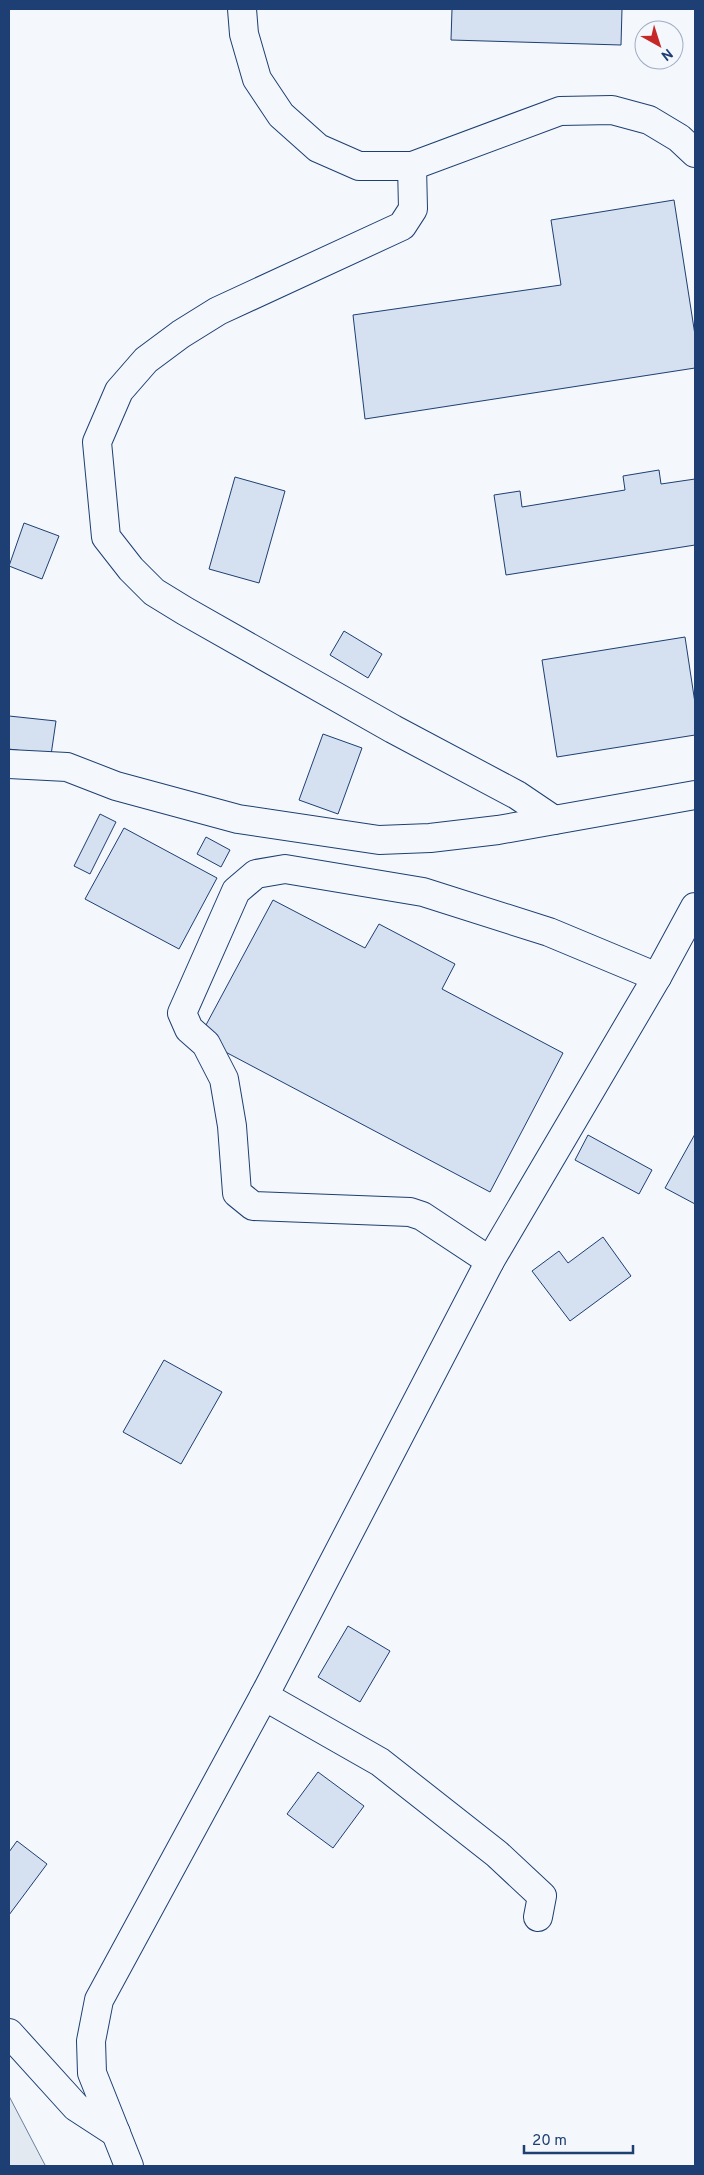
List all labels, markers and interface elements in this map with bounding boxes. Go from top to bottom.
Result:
north arrow [634,20,684,70]
text: N [657,44,675,64]
scale bar [524,2122,633,2154]
text: 20 m [532,2132,567,2151]

